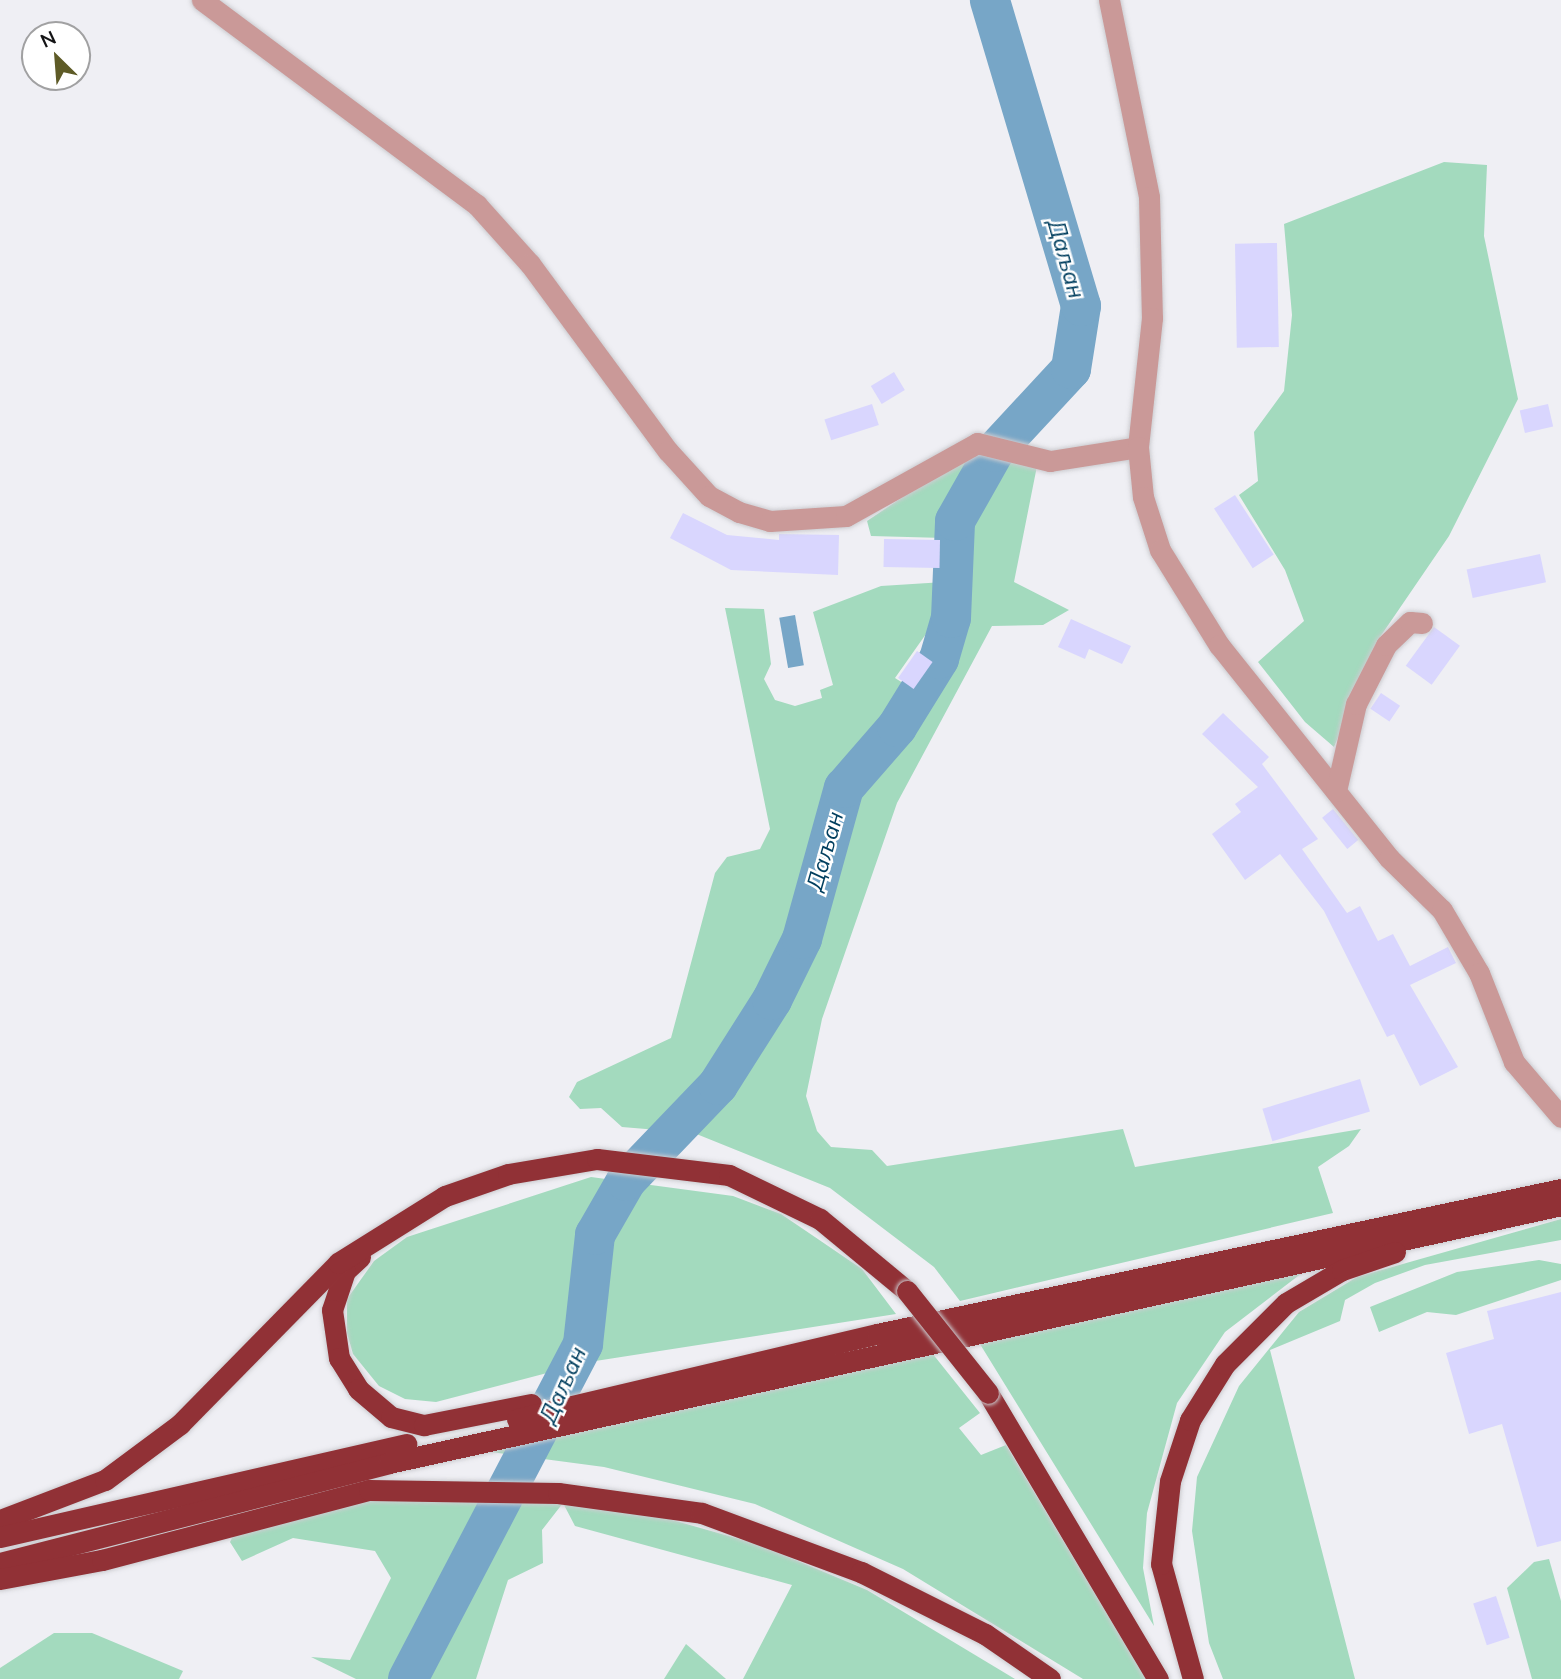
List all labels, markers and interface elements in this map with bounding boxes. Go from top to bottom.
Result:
north arrow [21,21,91,91]
text: N [36,25,60,53]
water label: Даљан [1042,216,1090,302]
water label: Даљан [801,808,849,894]
water label: Даљан [534,1342,592,1428]

